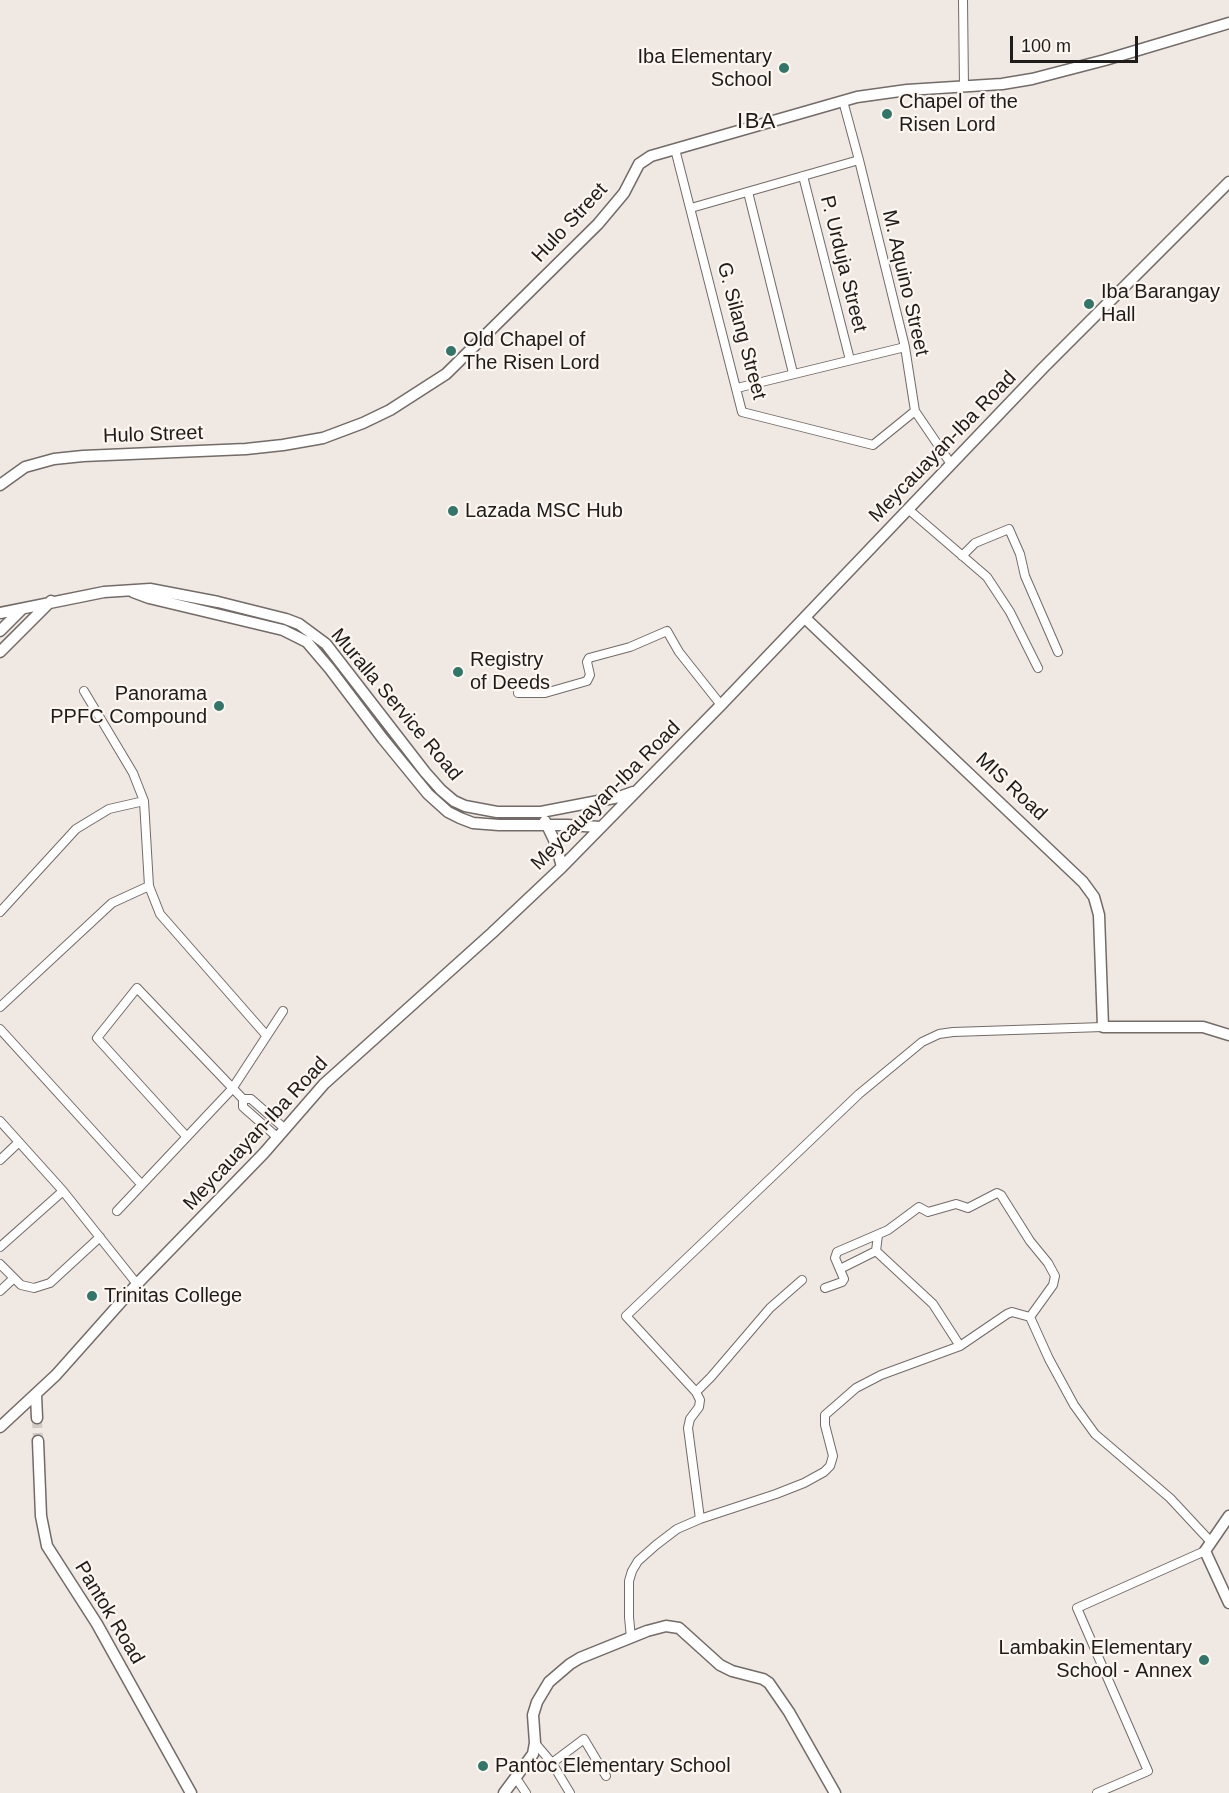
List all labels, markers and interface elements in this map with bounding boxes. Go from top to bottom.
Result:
scale bar [1013,24,1140,62]
text: 100 m [1021,36,1071,56]
place label: Iba Elementary School [637,45,772,92]
marker: Iba Elementary School [777,61,791,75]
place label: Chapel of the Risen Lord [899,90,1018,137]
marker: Chapel of the Risen Lord [880,107,894,121]
district label: IBA [737,109,777,135]
street label: Hulo Street [527,178,613,268]
street label: P. Urduja Street [814,193,872,335]
street label: M. Aquino Street [877,208,933,358]
street label: G. Silang Street [711,260,771,402]
place label: Iba Barangay Hall [1101,280,1220,327]
marker: Iba Barangay Hall [1082,297,1096,311]
place label: Old Chapel of The Risen Lord [463,328,600,375]
marker: Old Chapel of The Risen Lord [444,344,458,358]
street label: Meycauayan-Iba Road [864,366,1022,528]
street label: Hulo Street [103,421,203,449]
place label: Lazada MSC Hub [465,499,623,523]
marker: Lazada MSC Hub [446,504,460,518]
street label: Muralla Service Road [325,624,467,786]
place label: Registry of Deeds [470,648,550,695]
marker: Registry of Deeds [451,665,465,679]
place label: Panorama PPFC Compound [50,682,207,729]
marker: Panorama PPFC Compound [212,699,226,713]
street label: Meycauayan-Iba Road [526,716,686,876]
street label: MIS Road [970,748,1052,826]
street label: Meycauayan-Iba Road [179,1052,333,1216]
place label: Trinitas College [104,1284,242,1308]
marker: Trinitas College [85,1289,99,1303]
street label: Pantok Road [69,1557,149,1669]
place label: Lambakin Elementary School - Annex [999,1636,1192,1683]
marker: Lambakin Elementary School - Annex [1197,1653,1211,1667]
place label: Pantoc Elementary School [495,1754,731,1778]
marker: Pantoc Elementary School [476,1759,490,1773]

